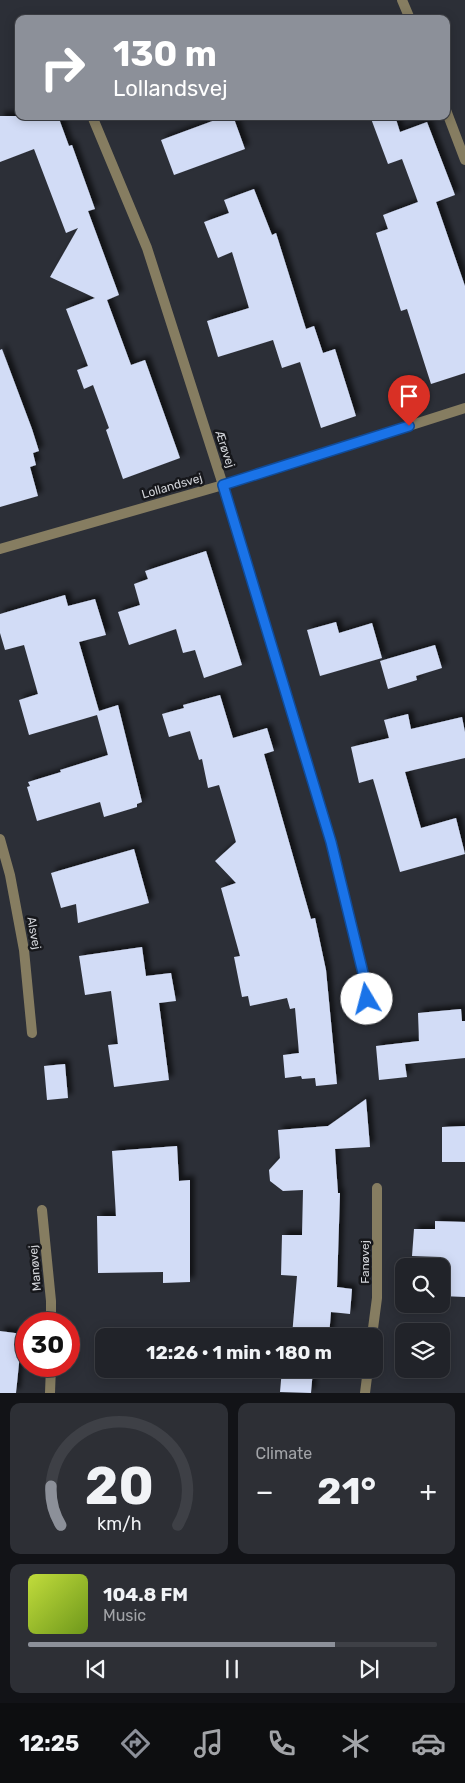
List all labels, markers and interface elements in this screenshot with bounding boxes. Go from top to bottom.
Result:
text: 130 m [113,33,217,75]
icon: right [30,35,95,100]
text: Lollandsvej [113,75,228,102]
pin [388,375,430,426]
icon: arrive [395,382,423,410]
street label: Ærøvej [212,429,238,469]
street label: Lollandsvej [140,471,204,501]
street label: Alsvej [24,916,44,950]
position arrow [340,972,392,1024]
street label: Fanøvej [358,1240,372,1284]
street label: Manøvej [26,1244,44,1292]
map controls [395,1258,450,1378]
button: search [395,1258,450,1313]
speed limit sign: 30 [15,1312,80,1377]
button: layers [395,1323,450,1378]
text: 12:26 · 1 min · 180 m [146,1341,332,1364]
text: Climate [256,1444,312,1463]
text: 20 [84,1455,153,1517]
text: 21° [317,1468,376,1514]
text: − [256,1475,274,1508]
text: + [420,1475,437,1508]
text: km/h [96,1513,141,1534]
text: 104.8 FM [103,1583,188,1606]
text: Music [103,1606,146,1625]
icon: previous [82,1655,110,1683]
icon: pause [218,1655,246,1683]
icon: next [355,1655,383,1683]
icon: directions [118,1726,153,1761]
icon: music [191,1726,226,1761]
icon: phone [264,1726,299,1761]
icon: climate [338,1726,373,1761]
icon: car [411,1726,446,1761]
text: 12:25 [19,1730,79,1757]

